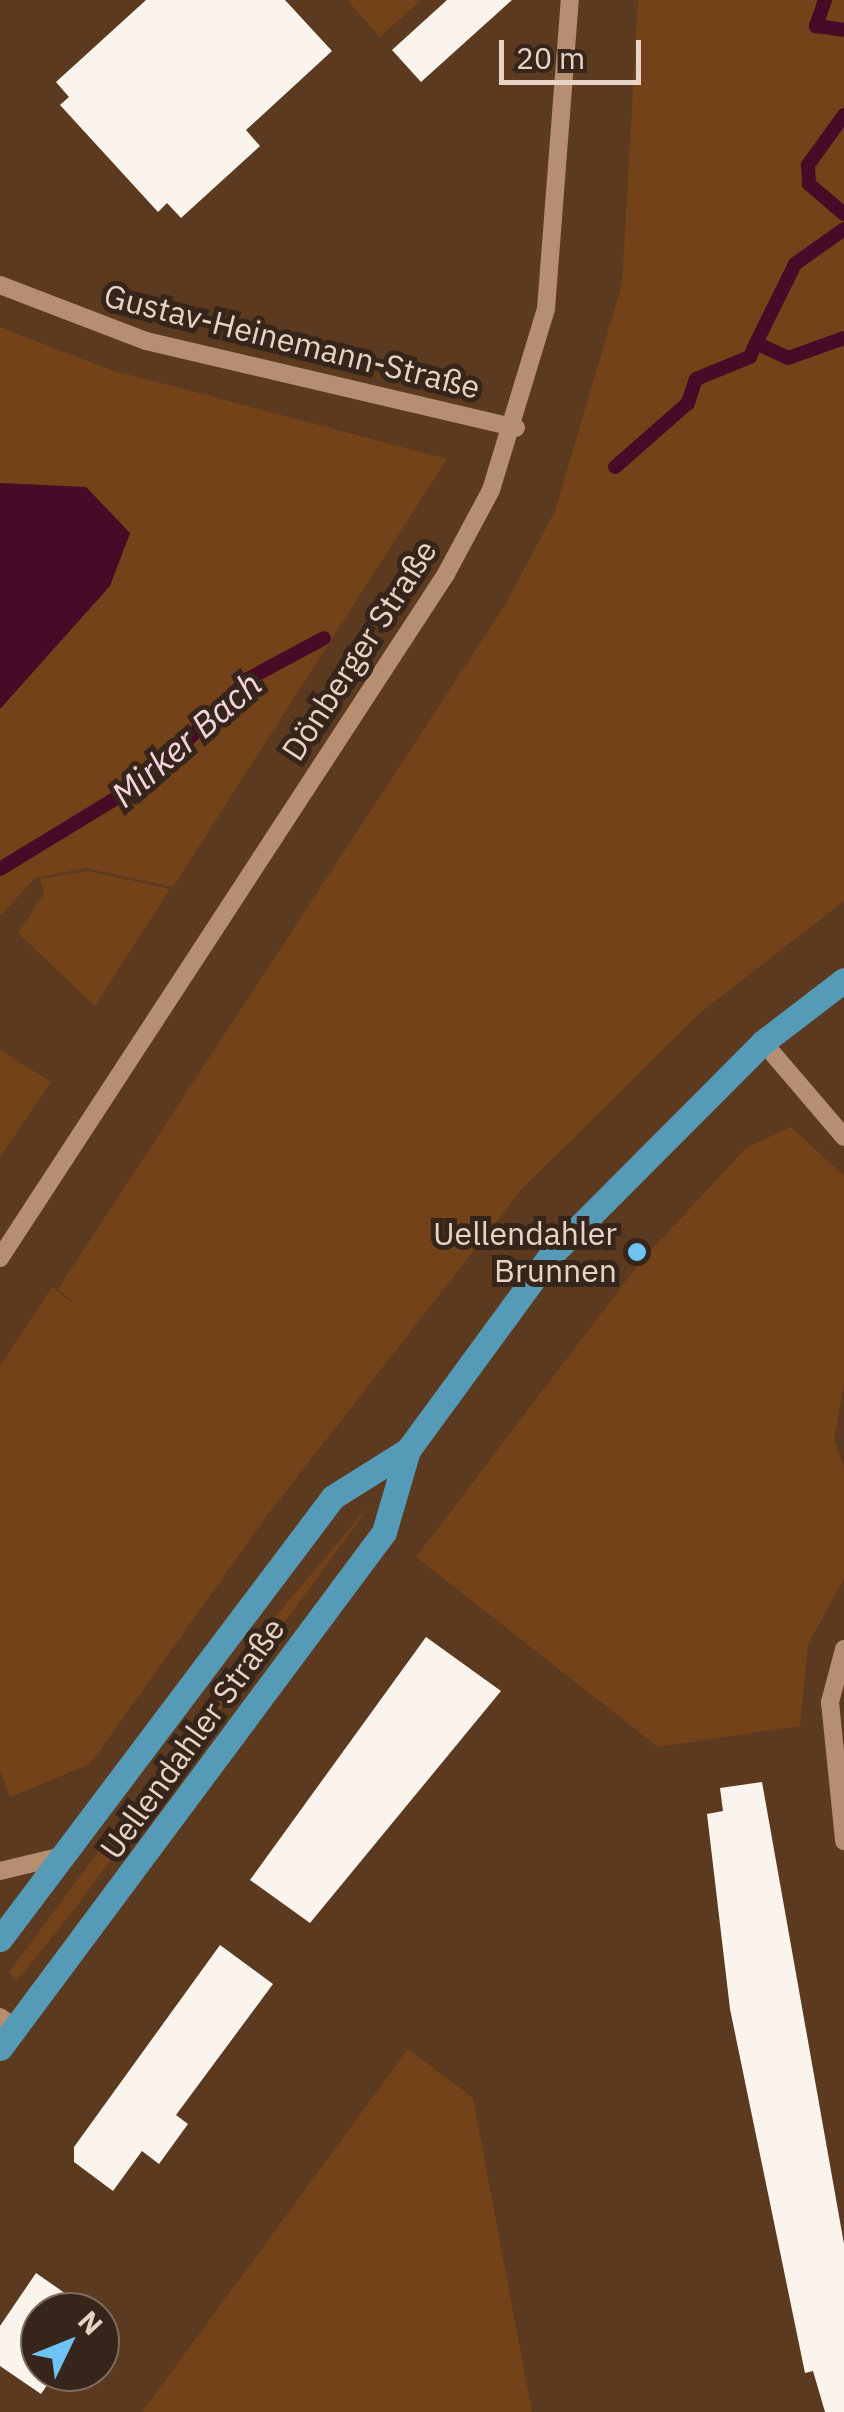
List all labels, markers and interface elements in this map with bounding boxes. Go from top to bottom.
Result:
scale bar [504,20,646,82]
text: 20 m [516,38,585,77]
street label: Gustav-Heinemann-Straße [100,276,484,406]
street label: Dönberger Straße [273,533,445,767]
water label: Mirker Bach [102,663,270,815]
place label: Uellendahler Brunnen [433,1215,617,1290]
marker: Uellendahler Brunnen [626,1241,648,1263]
street label: Uellendahler Straße [92,1610,292,1866]
north arrow [20,2292,120,2392]
text: N [70,2303,111,2343]

